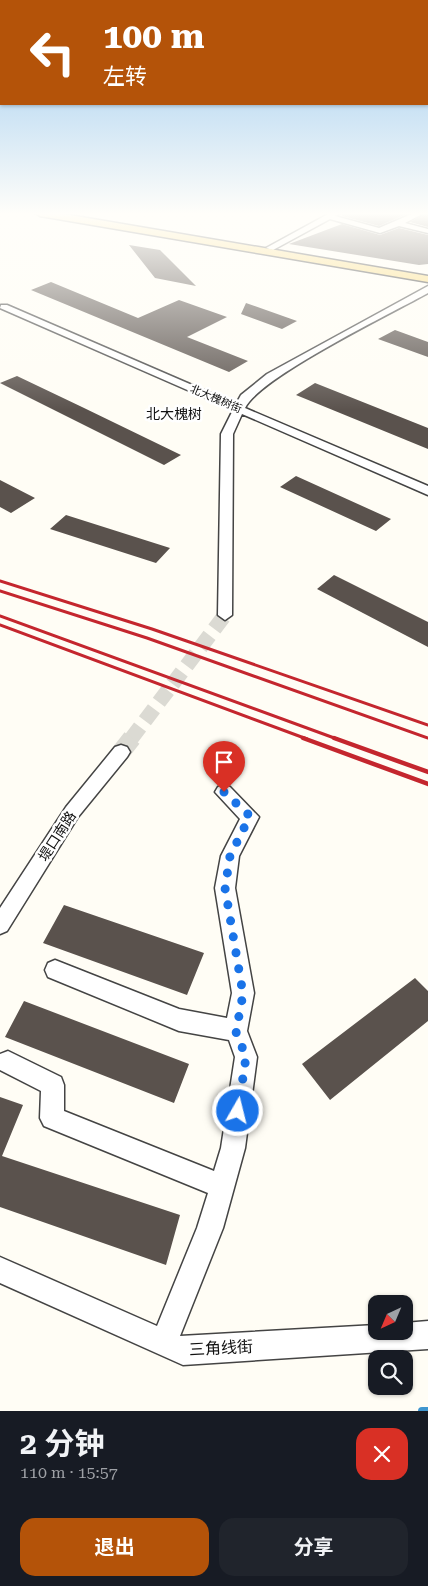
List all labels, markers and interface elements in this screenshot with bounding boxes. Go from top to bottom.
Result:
text: 100 m [103,16,204,57]
icon: left [20,20,85,85]
text: 左转 [103,64,147,89]
street label: 北大槐树街 [188,382,244,416]
district label: 北大槐树 [146,406,202,422]
pin [203,741,245,792]
icon: arrive [210,748,238,776]
street label: 堤口南路 [35,808,79,864]
position arrow [211,1084,263,1136]
north arrow [368,1295,412,1340]
map controls [368,1295,413,1395]
street label: 三角线街 [189,1337,253,1359]
button: search [368,1350,413,1395]
text: 2 分钟 [20,1426,104,1461]
button: close [356,1428,408,1480]
text: 110 m · 15:57 [20,1463,118,1482]
button: 退出 [20,1518,209,1576]
button: 分享 [219,1518,408,1576]

